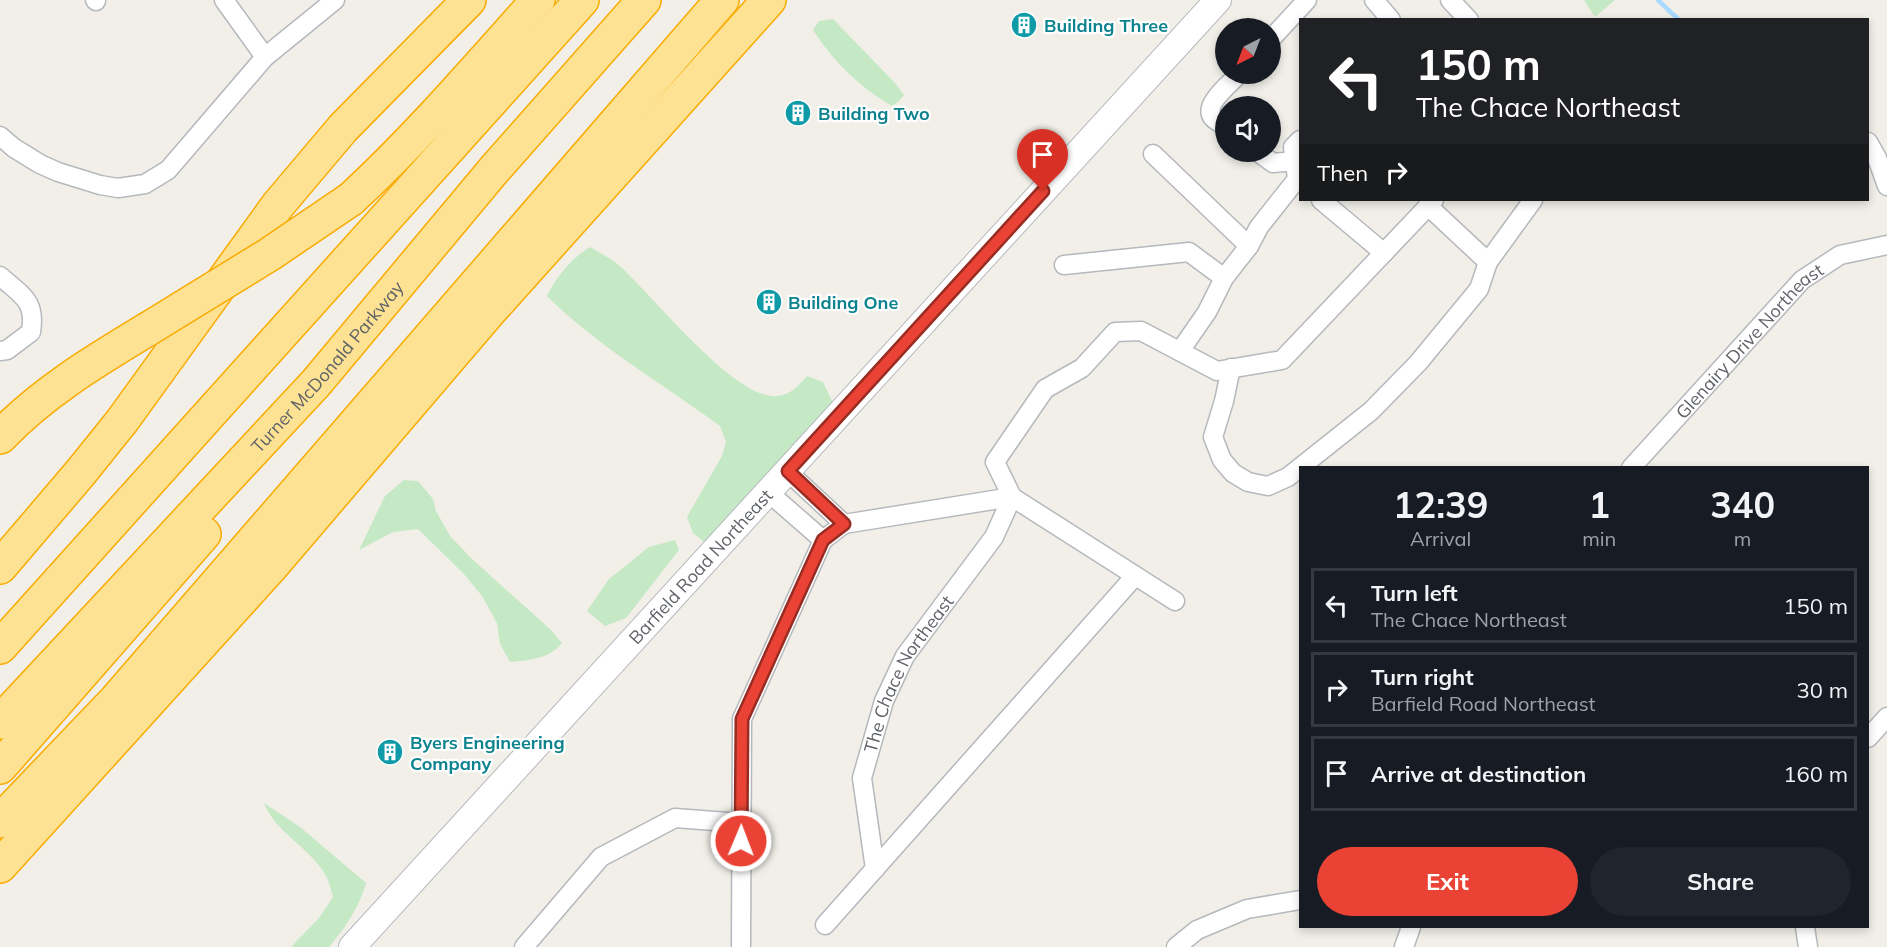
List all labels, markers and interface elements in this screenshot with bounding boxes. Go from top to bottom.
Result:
building icon: Building Three [1009,10,1039,40]
place label: Building Three [1044,14,1168,37]
north arrow [1215,18,1281,84]
map controls [1215,18,1281,162]
text: 150 m [1416,38,1541,91]
icon: left [1317,42,1395,120]
text: The Chace Northeast [1416,90,1680,124]
button: sound [1215,96,1281,162]
building icon: Building Two [783,98,813,128]
place label: Building Two [818,102,930,125]
pin [1017,129,1068,191]
icon: arrive [1026,138,1059,171]
icon: right [1380,156,1413,189]
text: Then [1317,159,1368,187]
street label: Glenairy Drive Northeast [1670,258,1827,423]
street label: Turner McDonald Parkway [246,276,408,457]
building icon: Building One [754,287,784,317]
place label: Building One [788,291,898,314]
text: 12:39 [1393,482,1488,527]
text: 1 [1588,482,1610,527]
text: 340 [1710,482,1775,527]
street label: Barfield Road Northeast [623,484,777,649]
text: Arrival [1410,526,1471,551]
text: min [1582,526,1616,551]
text: m [1734,526,1751,551]
text: Turn left [1371,579,1458,607]
icon: left [1320,589,1353,622]
street label: The Chace Northeast [858,590,958,755]
text: 150 m [1783,592,1848,620]
text: The Chace Northeast [1371,607,1567,632]
text: Turn right [1371,663,1474,691]
icon: right [1320,673,1353,706]
text: 30 m [1797,676,1848,704]
text: Barfield Road Northeast [1371,691,1596,716]
place label: Byers Engineering Company [410,731,565,775]
building icon: Byers Engineering Company [375,737,405,767]
icon: arrive [1320,757,1353,790]
text: Arrive at destination [1371,760,1586,788]
text: 160 m [1783,760,1848,788]
position arrow [709,809,773,873]
button: Exit [1317,847,1578,916]
button: Share [1590,847,1851,916]

